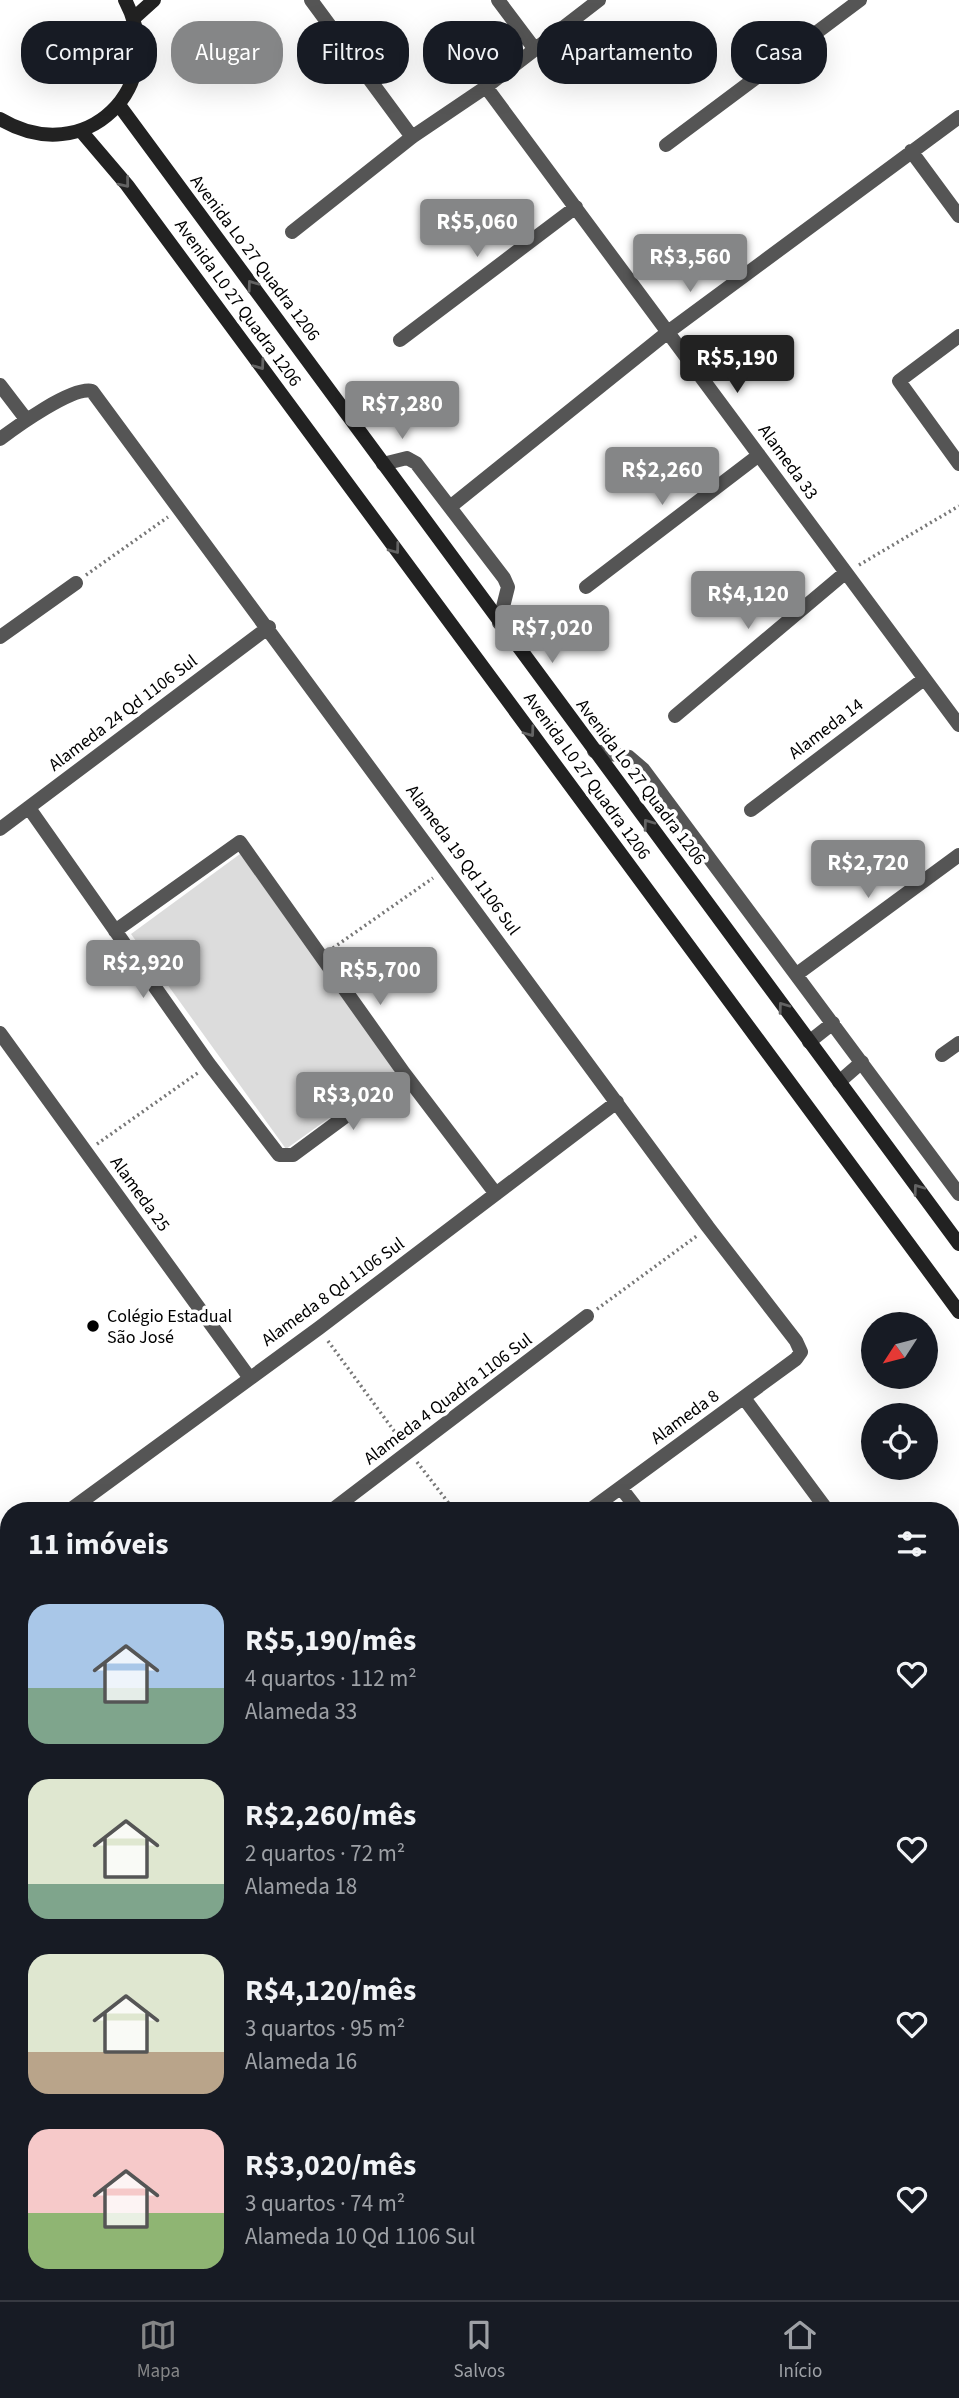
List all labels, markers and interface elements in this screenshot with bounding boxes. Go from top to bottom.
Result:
chip: Comprar [21,21,157,84]
chip: Alugar [171,21,283,84]
chip: Filtros [297,21,409,84]
chip: Novo [423,21,523,84]
chip: Apartamento [537,21,717,84]
chip: Casa [731,21,827,84]
street label: Avenida Lo 27 Quadra 1206 [184,170,326,346]
one-way arrow [116,175,129,187]
pin: R$5,060 [412,200,542,259]
text: R$5,060 [436,205,518,238]
street label: Avenida L0 27 Quadra 1206 [169,214,307,392]
pin: R$3,560 [625,234,755,294]
text: R$3,560 [649,240,731,273]
one-way arrow [247,280,260,293]
pin: R$5,190 [672,336,802,395]
text: R$5,190 [696,341,778,374]
one-way arrow [252,358,265,370]
pin: R$7,280 [337,382,467,441]
text: R$7,280 [361,387,443,420]
street label: Alameda 33 [752,419,824,505]
pin: R$2,260 [597,448,727,507]
text: R$2,260 [621,453,703,486]
one-way arrow [387,541,399,554]
pin: R$4,120 [683,572,813,631]
text: R$4,120 [707,577,789,610]
pin: R$7,020 [487,606,617,665]
text: R$7,020 [511,611,593,644]
street label: Alameda 24 Qd 1106 Sul [43,649,203,777]
street label: Avenida L0 27 Quadra 1206 [518,687,656,865]
street label: Alameda 14 [783,693,869,765]
street label: Avenida Lo 27 Quadra 1206 [570,694,712,870]
one-way arrow [522,724,535,737]
street label: Alameda 19 Qd 1106 Sul [400,780,526,940]
one-way arrow [644,819,656,831]
pin: R$2,720 [803,841,933,900]
text: R$2,720 [827,846,909,879]
pin: R$2,920 [78,940,208,1000]
text: R$2,920 [102,946,184,979]
pin: R$5,700 [315,948,445,1007]
text: R$5,700 [339,953,421,986]
one-way arrow [779,1002,791,1014]
pin: R$3,020 [288,1072,418,1132]
text: R$3,020 [312,1078,394,1111]
street label: Alameda 25 [104,1151,176,1237]
one-way arrow [914,1184,927,1197]
street label: Alameda 8 Qd 1106 Sul [256,1232,410,1352]
place label: Colégio Estadual São José [107,1304,232,1350]
north arrow [861,1312,938,1390]
map controls [861,1312,938,1480]
marker: Colégio Estadual São José [85,1318,101,1334]
street label: Alameda 4 Quadra 1106 Sul [359,1327,537,1471]
street label: Alameda 8 [646,1384,724,1450]
button: locate [861,1403,938,1480]
text: 11 imóveis [28,1523,169,1566]
icon: filters [893,1525,931,1563]
text: R$5,190/mês [245,1619,416,1662]
icon: home [84,1632,168,1716]
icon: heart [893,1655,931,1693]
text: 4 quartos · 112 m² [245,1662,417,1695]
text: Alameda 33 [245,1695,357,1728]
text: R$2,260/mês [245,1794,416,1837]
icon: home [84,1807,168,1891]
icon: heart [893,1830,931,1868]
text: 2 quartos · 72 m² [245,1837,405,1870]
text: Alameda 18 [245,1870,357,1903]
text: R$4,120/mês [245,1969,416,2012]
icon: home [84,1982,168,2066]
icon: heart [893,2005,931,2043]
text: 3 quartos · 95 m² [245,2012,405,2045]
text: Alameda 16 [245,2045,357,2078]
text: R$3,020/mês [245,2144,416,2187]
icon: home [84,2157,168,2241]
icon: heart [893,2180,931,2218]
text: 3 quartos · 74 m² [245,2187,405,2220]
text: Alameda 10 Qd 1106 Sul [245,2220,475,2253]
tab: Mapa [137,2316,180,2385]
tab: Salvos [453,2316,505,2385]
tab: Início [779,2316,822,2385]

